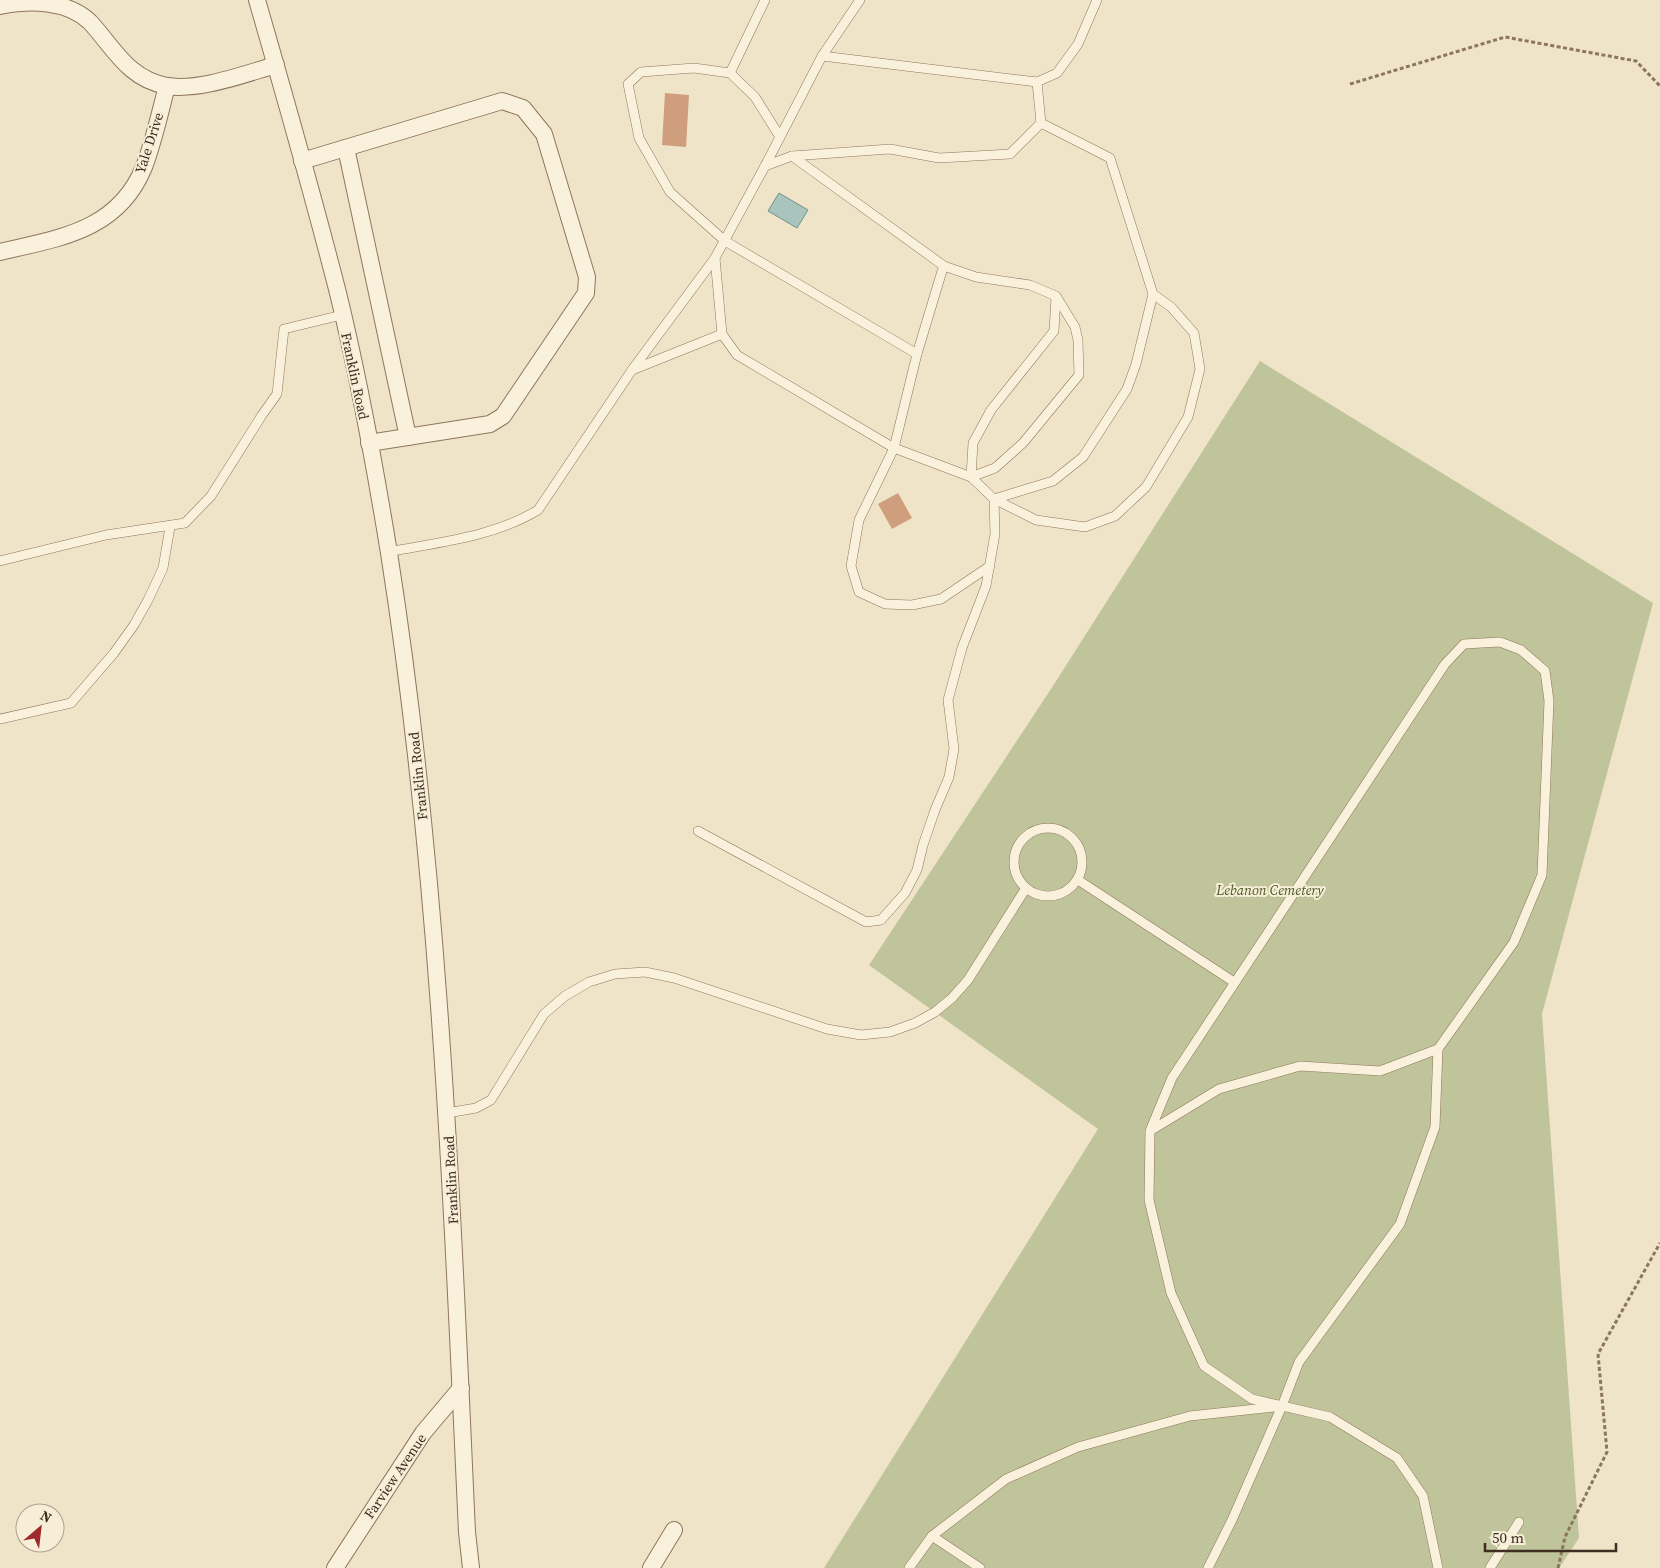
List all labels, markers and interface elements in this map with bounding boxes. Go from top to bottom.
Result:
street label: Yale Drive [130,110,168,176]
street label: Franklin Road [336,331,374,421]
street label: Franklin Road [403,731,433,821]
park label: Lebanon Cemetery [1215,880,1324,900]
street label: Franklin Road [439,1135,463,1225]
street label: Farview Avenue [359,1429,431,1523]
north arrow [15,1503,65,1553]
text: N [37,1505,55,1528]
scale bar [1485,1520,1616,1552]
text: 50 m [1492,1527,1524,1548]

